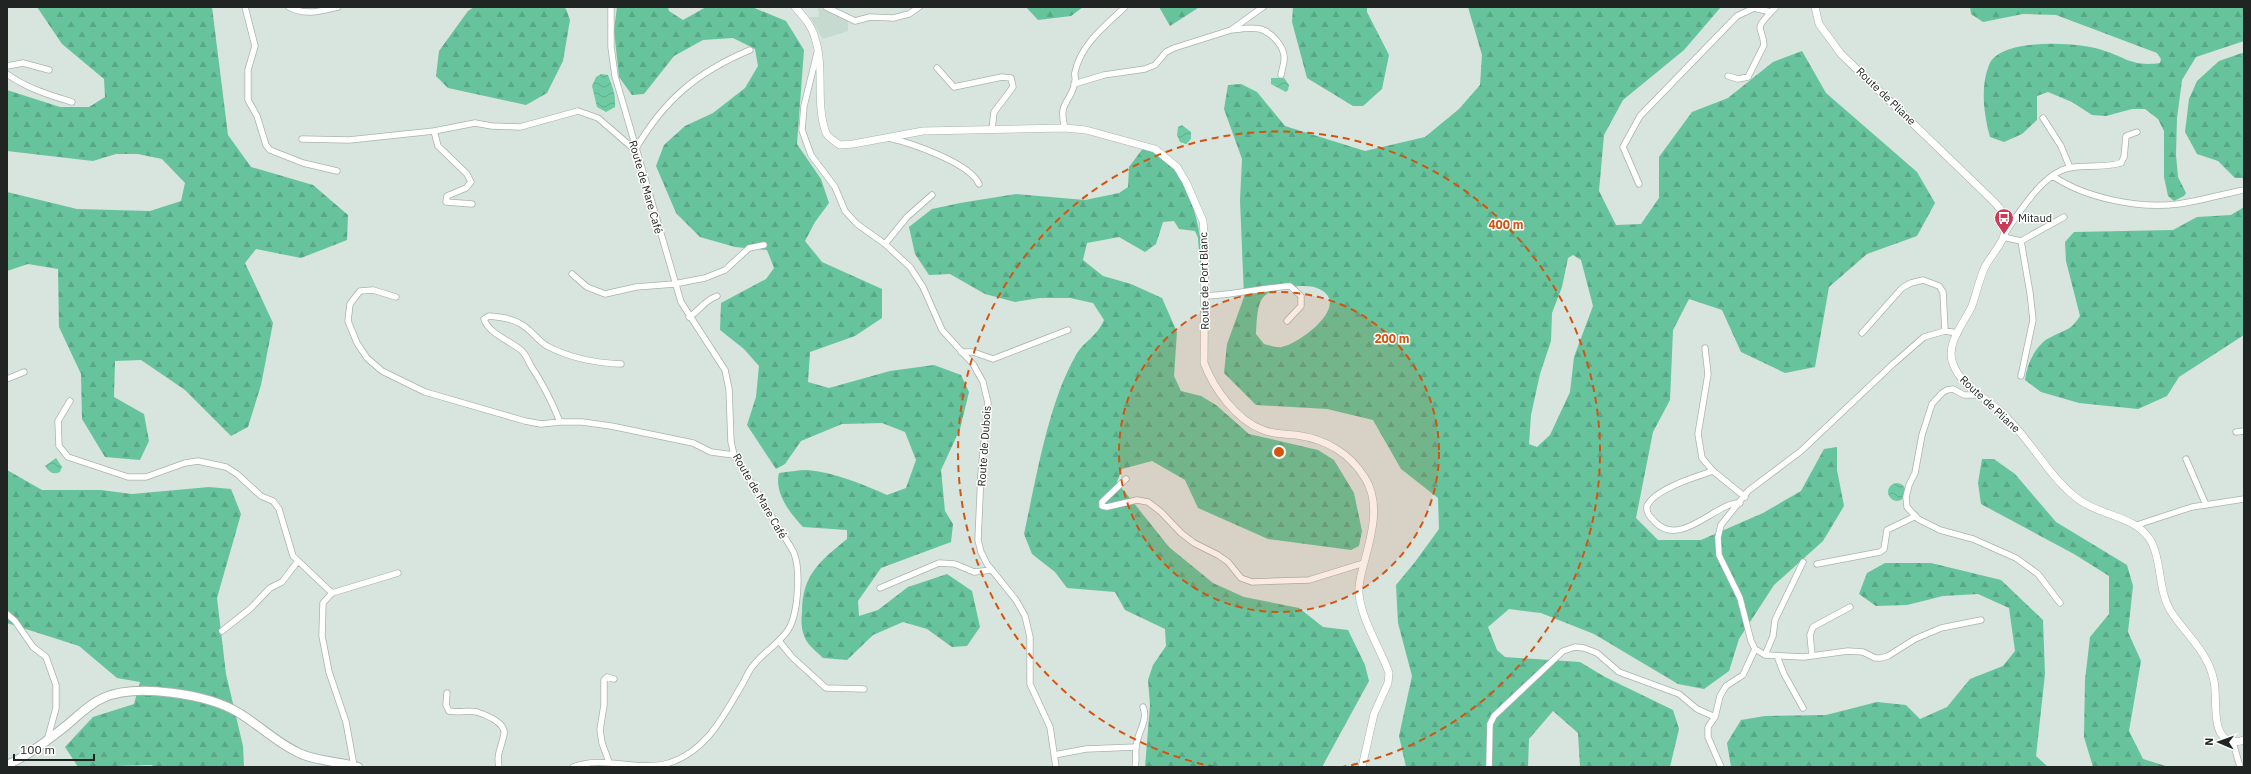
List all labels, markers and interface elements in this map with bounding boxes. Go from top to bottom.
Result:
street label: Route de Pliane [1853,64,1919,128]
street label: Route de Mare Café [626,139,666,235]
bus stop icon: Mitaud [1993,207,2015,235]
place label: Mitaud [2018,211,2052,225]
text: 400 m [1488,217,1524,232]
street label: Route de Port Blanc [1196,232,1212,330]
text: 200 m [1374,331,1410,346]
street label: Route de Pliane [1957,373,2023,435]
street label: Route de Dubois [974,405,994,487]
centre of rings [1272,445,1286,459]
street label: Route de Mare Café [730,451,790,541]
north arrow [2199,722,2239,762]
scale bar [14,736,94,762]
text: N [2202,737,2216,746]
text: 100 m [20,742,55,757]

